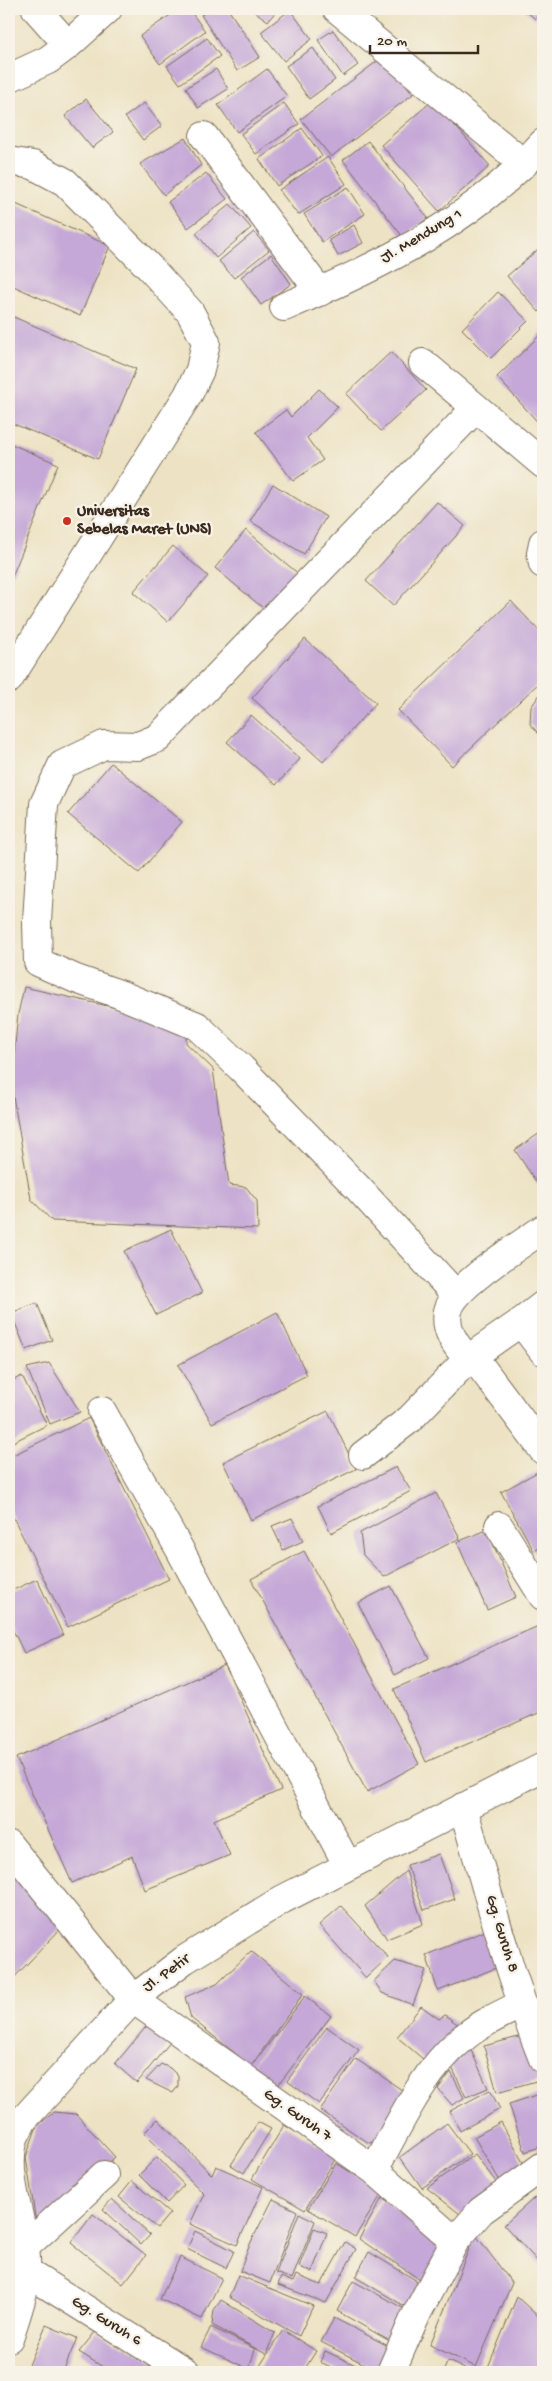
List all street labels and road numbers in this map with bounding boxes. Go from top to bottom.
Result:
street label: Jl. Mendung 1 [378,205,466,269]
street label: Gg. Guruh 8 [480,1893,522,1975]
street label: Jl. Petir [140,1950,195,1997]
street label: Gg. Guruh 7 [259,2085,336,2147]
street label: Gg. Guruh 6 [67,2293,145,2352]

